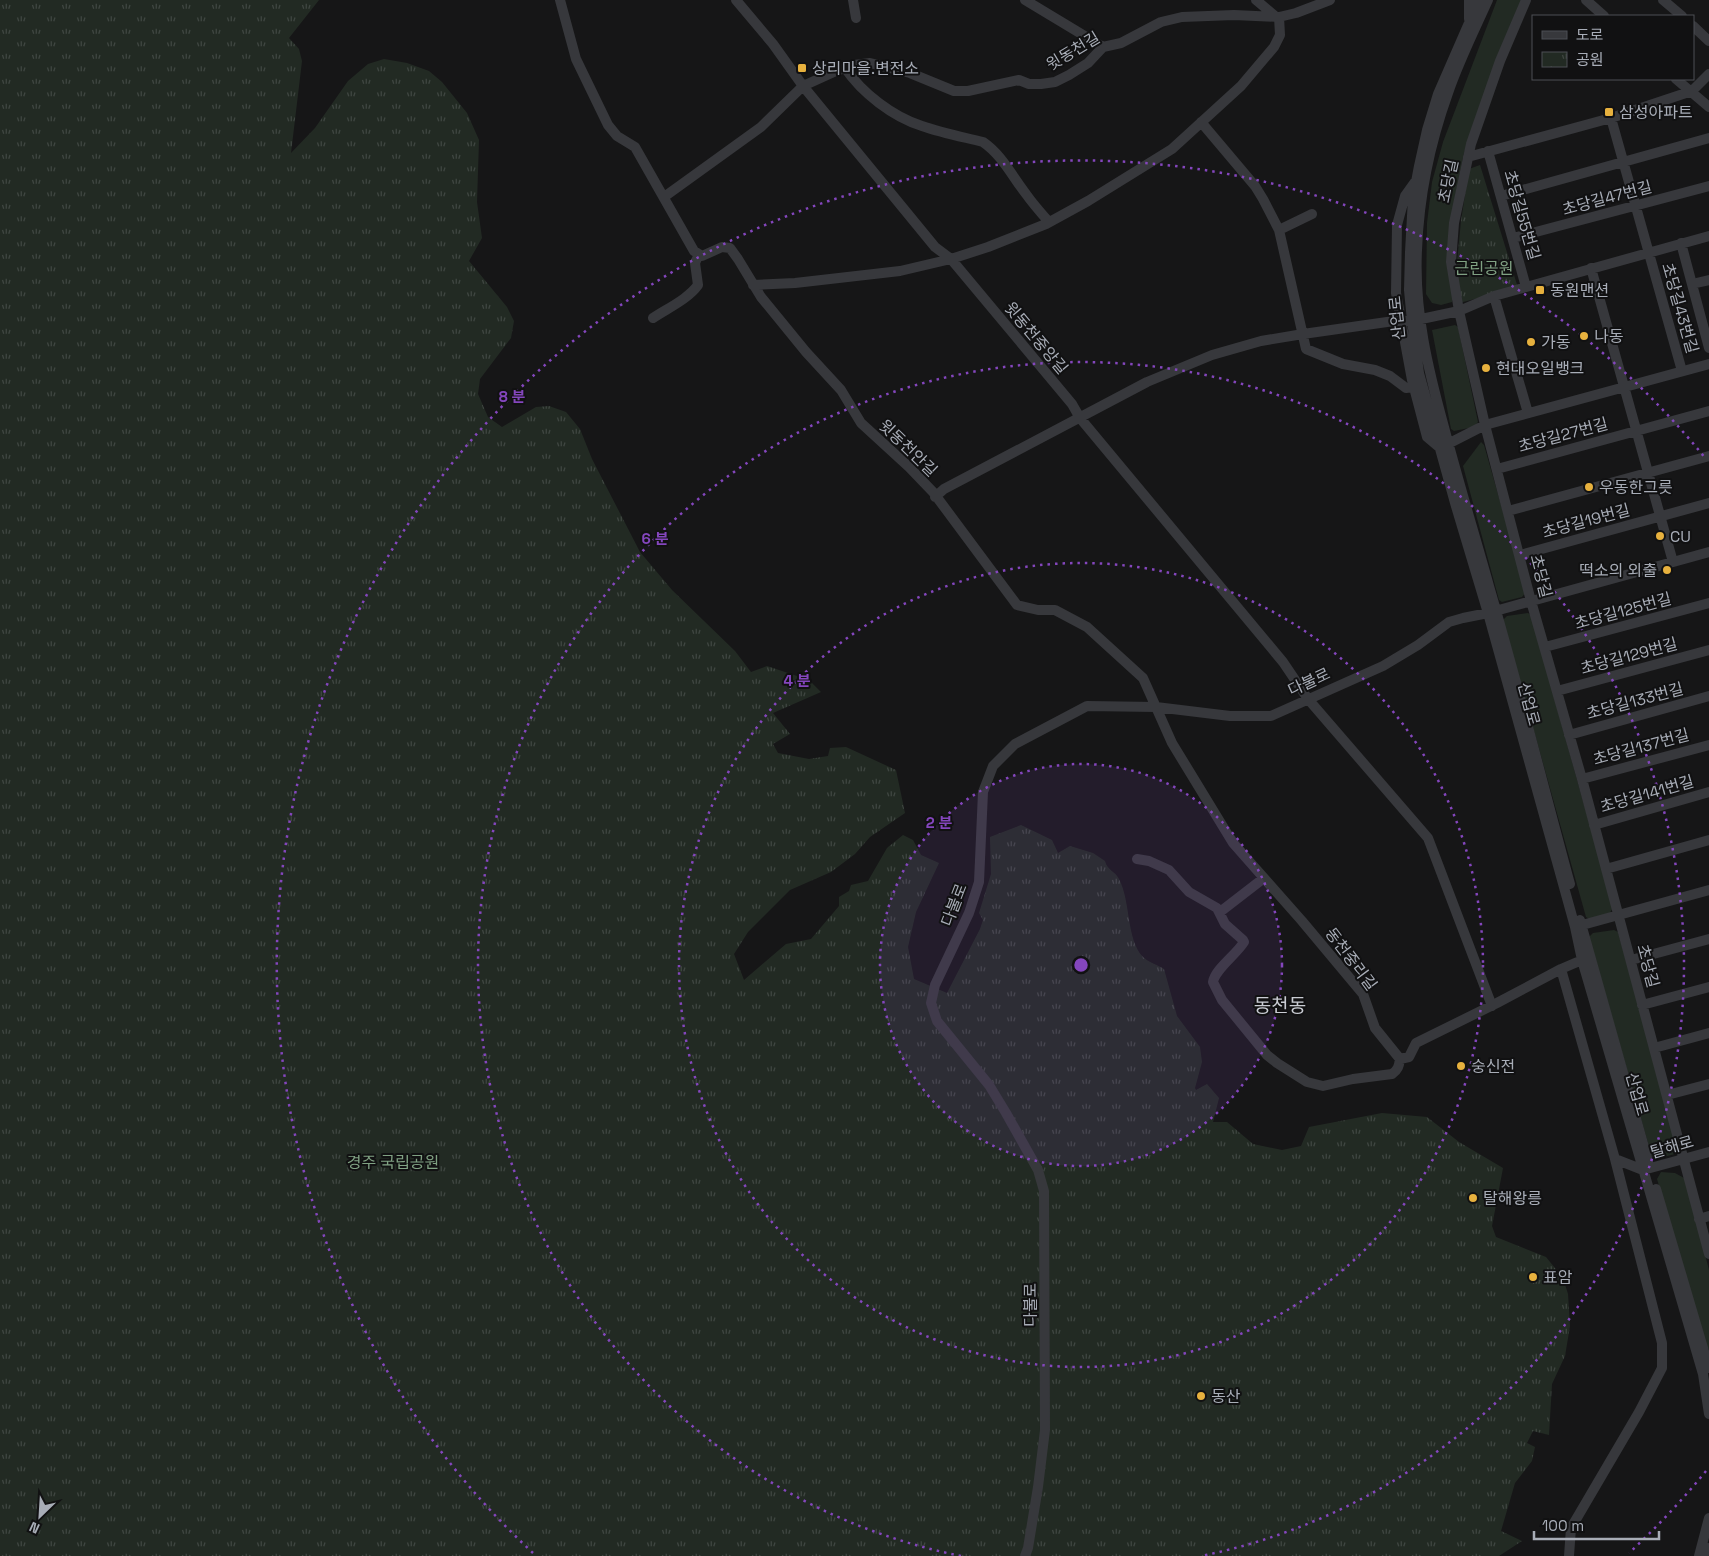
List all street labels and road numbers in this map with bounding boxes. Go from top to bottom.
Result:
street label: 윗동천길 [1042,27,1104,75]
street label: 초당길 [1433,157,1463,205]
street label: 초당길55번길 [1499,168,1545,262]
street label: 초당길47번길 [1560,176,1654,220]
street label: 초당길43번길 [1657,260,1703,356]
street label: 산업로 [1384,295,1410,341]
street label: 윗동천중앙길 [1000,297,1072,379]
street label: 초당길27번길 [1516,413,1610,457]
street label: 윗동천안길 [874,415,942,481]
street label: 초당길19번길 [1540,499,1632,543]
street label: 초당길 [1525,552,1557,600]
street label: 초당길125번길 [1572,588,1674,634]
street label: 초당길129번길 [1578,633,1680,679]
street label: 다불로 [1285,663,1334,701]
street label: 초당길133번길 [1584,678,1686,724]
street label: 산업로 [1513,680,1545,728]
street label: 초당길137번길 [1590,724,1692,770]
street label: 초당길141번길 [1598,771,1696,817]
street label: 다불로 [936,880,972,929]
street label: 동천중리길 [1320,923,1382,995]
street label: 초당길 [1632,942,1664,990]
street label: 산업로 [1621,1070,1653,1118]
street label: 탈해로 [1648,1131,1696,1163]
street label: 다불로 [1020,1283,1041,1327]

